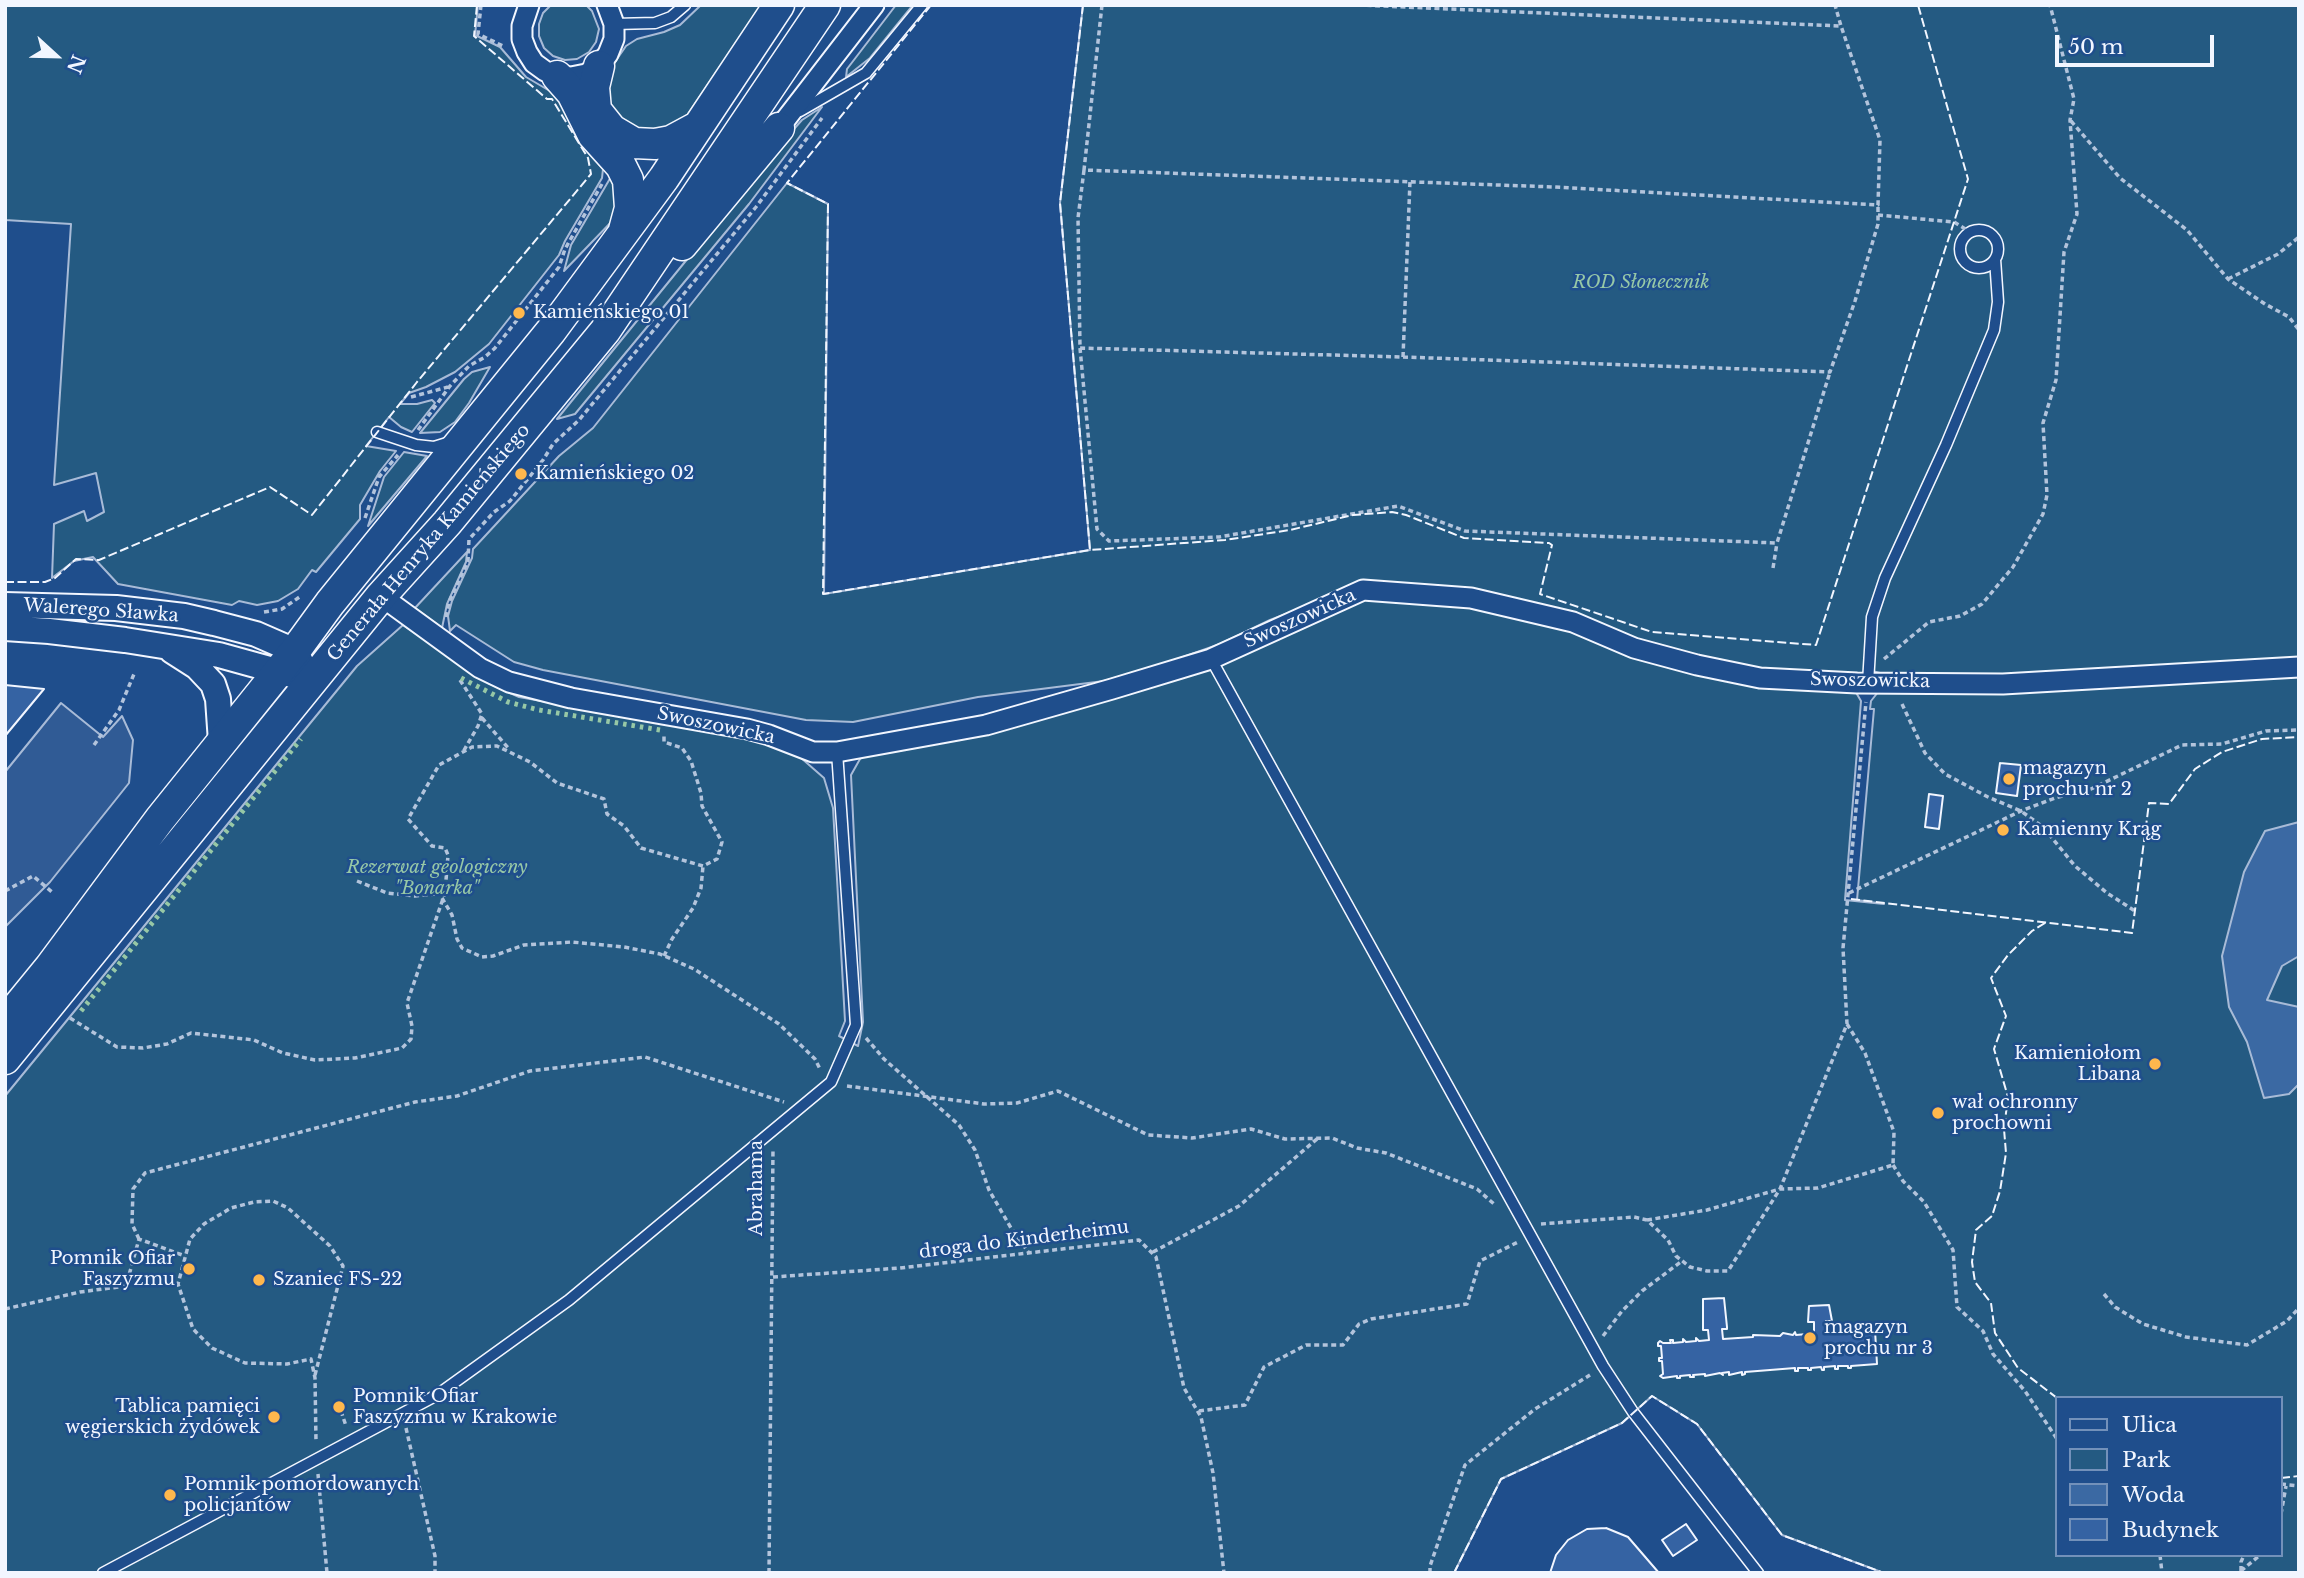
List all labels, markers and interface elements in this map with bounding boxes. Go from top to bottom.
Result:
north arrow [21,21,91,91]
scale bar [2059,21,2218,65]
text: 50 m [2068,34,2123,60]
text: N [62,51,90,77]
park label: ROD Słonecznik [1572,272,1710,294]
place label: Kamieńskiego 01 [533,302,689,324]
marker: Kamieńskiego 01 [511,305,527,321]
street label: Generała Henryka Kamieńskiego [323,420,535,666]
place label: Kamieńskiego 02 [535,463,694,485]
marker: Kamieńskiego 02 [513,466,529,482]
street label: Swoszowicka [1241,585,1359,653]
street label: Walerego Sławka [23,595,179,627]
street label: Swoszowicka [1810,669,1930,693]
street label: Swoszowicka [655,703,777,749]
place label: magazyn prochu nr 2 [2023,758,2132,800]
marker: magazyn prochu nr 2 [2001,771,2017,787]
place label: Kamienny Krąg [2017,819,2161,841]
marker: Kamienny Krąg [1995,822,2011,838]
park label: Rezerwat geologiczny "Bonarka" [346,857,528,900]
place label: Kamieniołom Libana [2014,1043,2141,1086]
marker: Kamieniołom Libana [2147,1056,2163,1072]
place label: wał ochronny prochowni [1952,1092,2078,1134]
marker: wał ochronny prochowni [1930,1105,1946,1121]
street label: Abrahama [746,1140,768,1236]
street label: droga do Kinderheimu [918,1216,1130,1264]
place label: Pomnik Ofiar Faszyzmu [50,1248,175,1290]
marker: Pomnik Ofiar Faszyzmu [181,1261,197,1277]
place label: Szaniec FS-22 [273,1269,402,1291]
marker: Szaniec FS-22 [251,1272,267,1288]
place label: magazyn prochu nr 3 [1824,1317,1933,1360]
marker: magazyn prochu nr 3 [1802,1330,1818,1346]
place label: Pomnik Ofiar Faszyzmu w Krakowie [353,1386,557,1428]
place label: Tablica pamięci węgierskich żydówek [65,1396,260,1438]
legend [2056,1396,2283,1557]
marker: Pomnik Ofiar Faszyzmu w Krakowie [331,1399,347,1415]
marker: Tablica pamięci węgierskich żydówek [266,1409,282,1425]
text: Ulica [2122,1412,2177,1438]
text: Park [2122,1447,2171,1473]
place label: Pomnik pomordowanych policjantów [184,1474,419,1516]
text: Woda [2122,1482,2185,1508]
marker: Pomnik pomordowanych policjantów [162,1487,178,1503]
text: Budynek [2122,1517,2219,1543]

